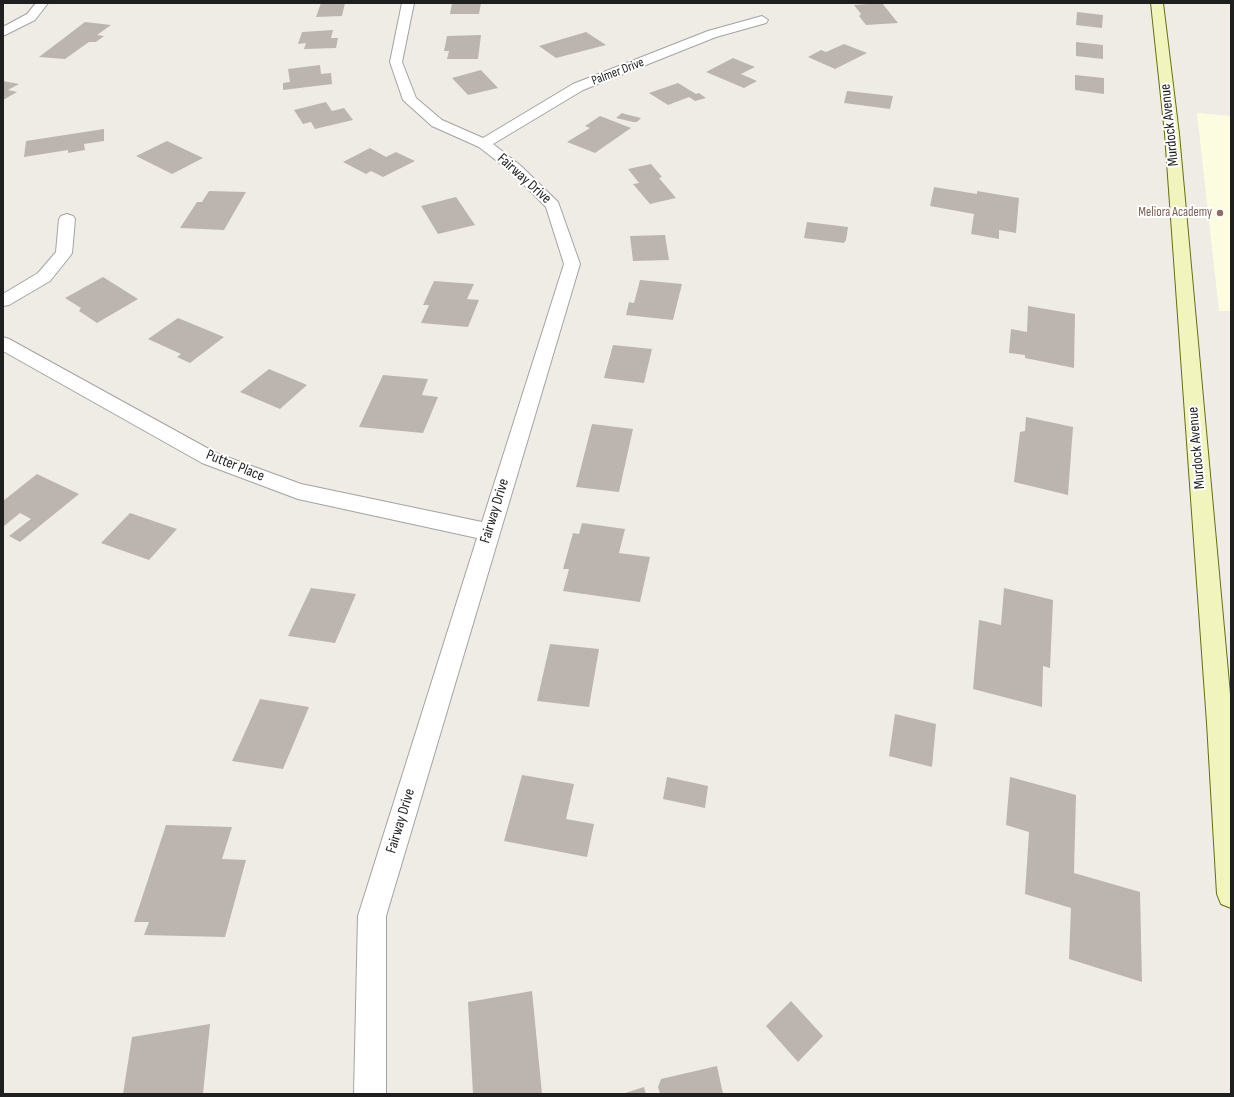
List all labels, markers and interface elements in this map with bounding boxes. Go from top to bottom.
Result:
street label: Palmer Drive [590,55,646,89]
street label: Murdock Avenue [1157,83,1183,167]
street label: Fairway Drive [493,150,555,208]
place label: Meliora Academy [1138,205,1212,221]
marker: Meliora Academy [1215,208,1225,218]
street label: Murdock Avenue [1184,406,1210,490]
street label: Putter Place [203,446,267,486]
street label: Fairway Drive [477,476,513,546]
street label: Fairway Drive [383,786,419,856]

